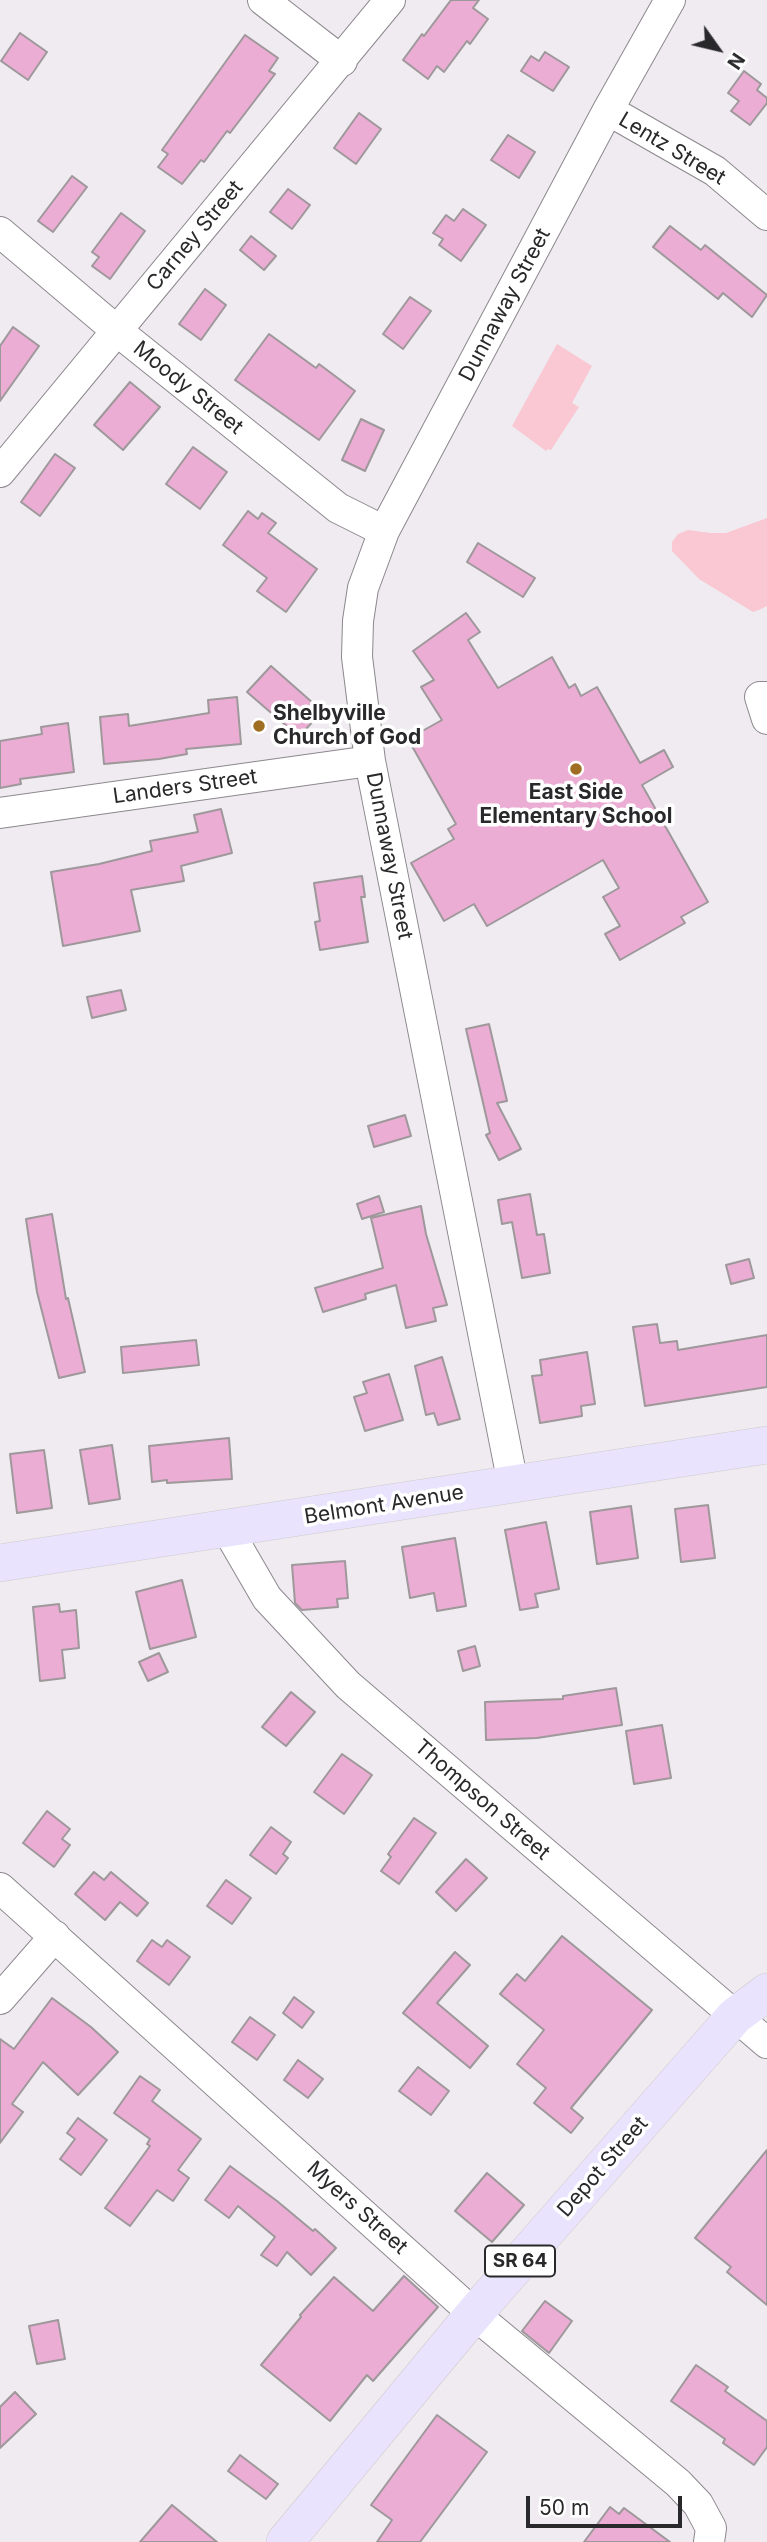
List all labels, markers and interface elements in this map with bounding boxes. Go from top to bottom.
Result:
north arrow [683,14,753,84]
text: N [722,49,749,73]
street label: Lentz Street [614,107,730,191]
street label: Carney Street [141,176,249,296]
street label: Dunnaway Street [454,224,556,386]
street label: Moody Street [128,336,248,440]
place label: Shelbyville Church of God [273,701,421,751]
marker: Shelbyville Church of God [251,718,267,734]
marker: East Side Elementary School [568,761,584,777]
street label: Landers Street [111,764,259,810]
street label: Dunnaway Street [360,770,418,942]
place label: East Side Elementary School [480,780,672,830]
street label: Belmont Avenue [303,1480,465,1530]
street label: Thompson Street [409,1734,555,1866]
street label: Depot Street [553,2112,653,2222]
street label: Myers Street [301,2156,413,2260]
road number: SR 64 [485,2246,555,2276]
scale bar [529,2482,685,2526]
text: 50 m [539,2495,589,2520]

